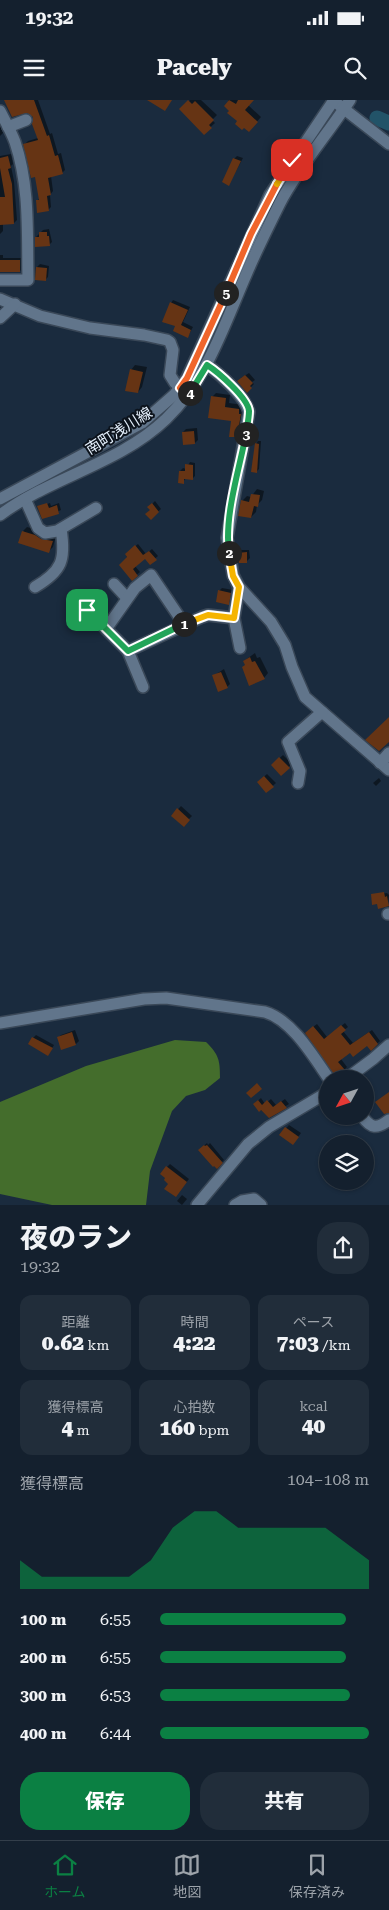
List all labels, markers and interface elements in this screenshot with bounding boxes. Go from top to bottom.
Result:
text: 19:32 [25,6,74,29]
icon: menu [20,54,48,82]
icon: search [341,54,369,82]
text: Pacely [157,55,232,80]
pin [271,139,313,181]
icon: check [278,146,306,174]
pin: 5 [214,280,238,306]
text: 5 [223,285,230,301]
pin: 4 [178,380,202,406]
text: 4 [187,385,194,401]
street label: 南町浅川線 [82,403,156,459]
pin: 3 [234,422,258,446]
text: 3 [243,426,250,442]
pin: 2 [216,540,242,566]
text: 2 [226,545,233,561]
pin [66,589,108,631]
icon: arrive [73,596,101,624]
pin: 1 [172,612,196,636]
text: 1 [181,616,188,632]
north arrow [319,1070,374,1125]
map controls [319,1070,374,1190]
button: layers [319,1135,374,1190]
text: 夜のラン [20,1221,132,1254]
button: share [317,1222,369,1274]
text: 19:32 [20,1257,60,1276]
text: 距離 [62,1314,90,1330]
text: 時間 [181,1314,209,1330]
text: ペース [293,1314,334,1330]
text: 0.62 [42,1331,84,1355]
text: 4:22 [173,1331,216,1355]
text: 7:03 [276,1331,319,1355]
text: km [84,1337,109,1353]
text: /km [319,1337,351,1353]
text: kcal [299,1398,328,1414]
text: 獲得標高 [48,1399,104,1415]
text: 心拍数 [174,1399,216,1415]
text: 40 [302,1414,325,1438]
text: 4 [61,1416,73,1440]
text: 160 [160,1416,195,1440]
text: m [73,1422,90,1438]
text: bpm [195,1422,229,1438]
text: 104–108 m [287,1470,369,1489]
text: 獲得標高 [20,1474,84,1493]
text: 100 m [20,1610,66,1629]
text: 6:55 [100,1610,131,1629]
text: 200 m [20,1648,66,1667]
text: 6:55 [100,1648,131,1667]
text: 300 m [20,1686,66,1705]
text: 6:53 [100,1686,131,1705]
text: 400 m [20,1724,66,1743]
text: 6:44 [100,1724,131,1743]
button: 保存 [20,1772,190,1830]
button: 共有 [200,1772,369,1830]
tab: ホーム [44,1851,85,1901]
tab: 地図 [173,1851,201,1901]
tab: 保存済み [289,1851,345,1901]

